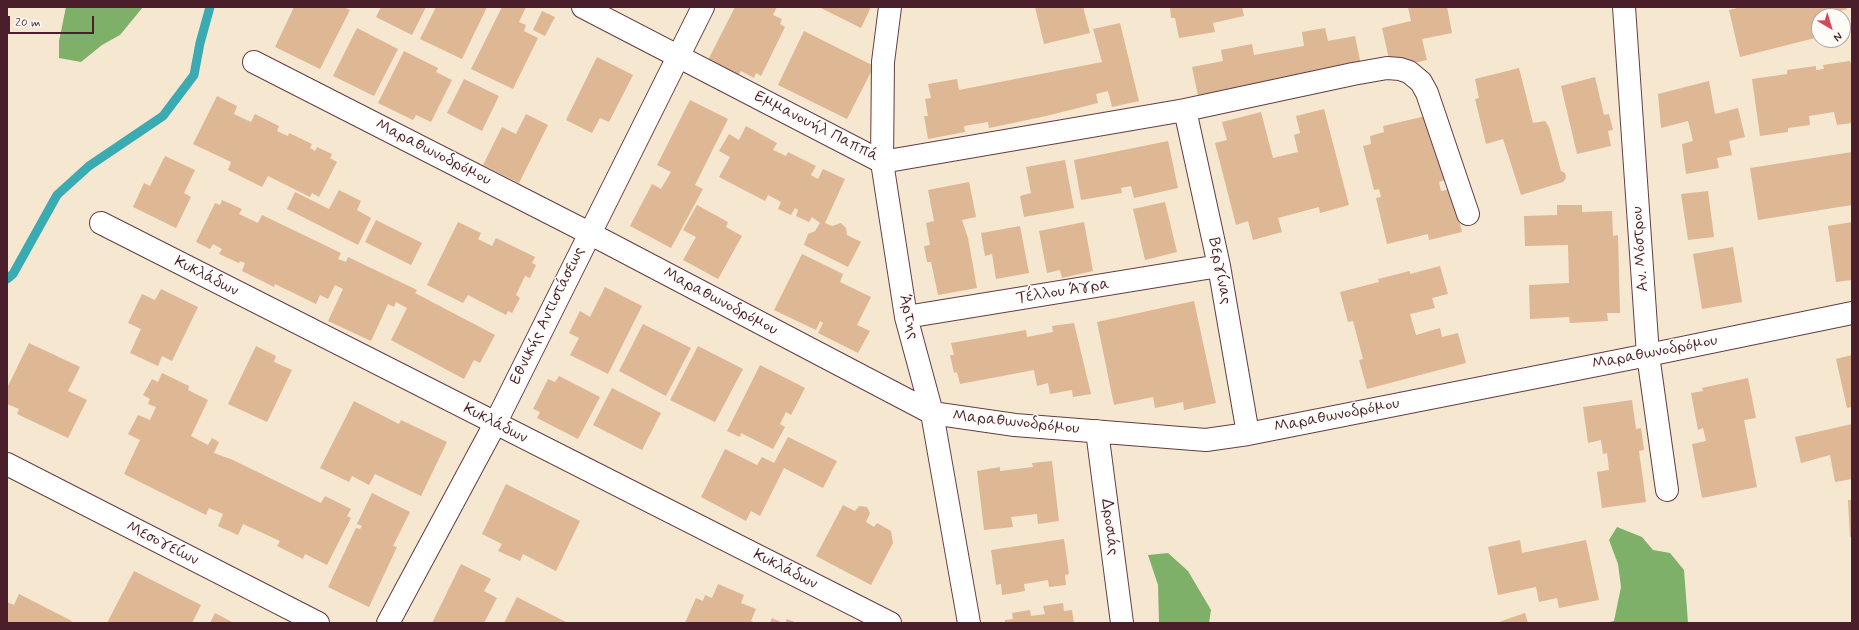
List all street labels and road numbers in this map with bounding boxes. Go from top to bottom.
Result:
street label: Εμμανουήλ Παππά [751,87,881,167]
street label: Μαραθωνοδρόμου [372,116,494,190]
street label: Αν. Μόστρου [1628,206,1654,292]
street label: Βεργίνας [1203,236,1235,306]
street label: Εθνικής Αντιστάσεως [506,244,590,388]
street label: Κυκλάδων [171,253,241,301]
street label: Μαραθωνοδρόμου [659,264,781,340]
street label: Τέλλου Άγρα [1015,275,1111,309]
street label: Άρτης [894,293,922,341]
street label: Μαραθωνοδρόμου [1591,331,1719,375]
street label: Μαραθωνοδρόμου [1273,394,1401,438]
street label: Κυκλάδων [460,400,530,448]
street label: Μαραθωνοδρόμου [952,407,1080,439]
street label: Δροσιάς [1096,498,1122,556]
street label: Μεσογείων [123,518,201,570]
street label: Κυκλάδων [750,546,820,594]

